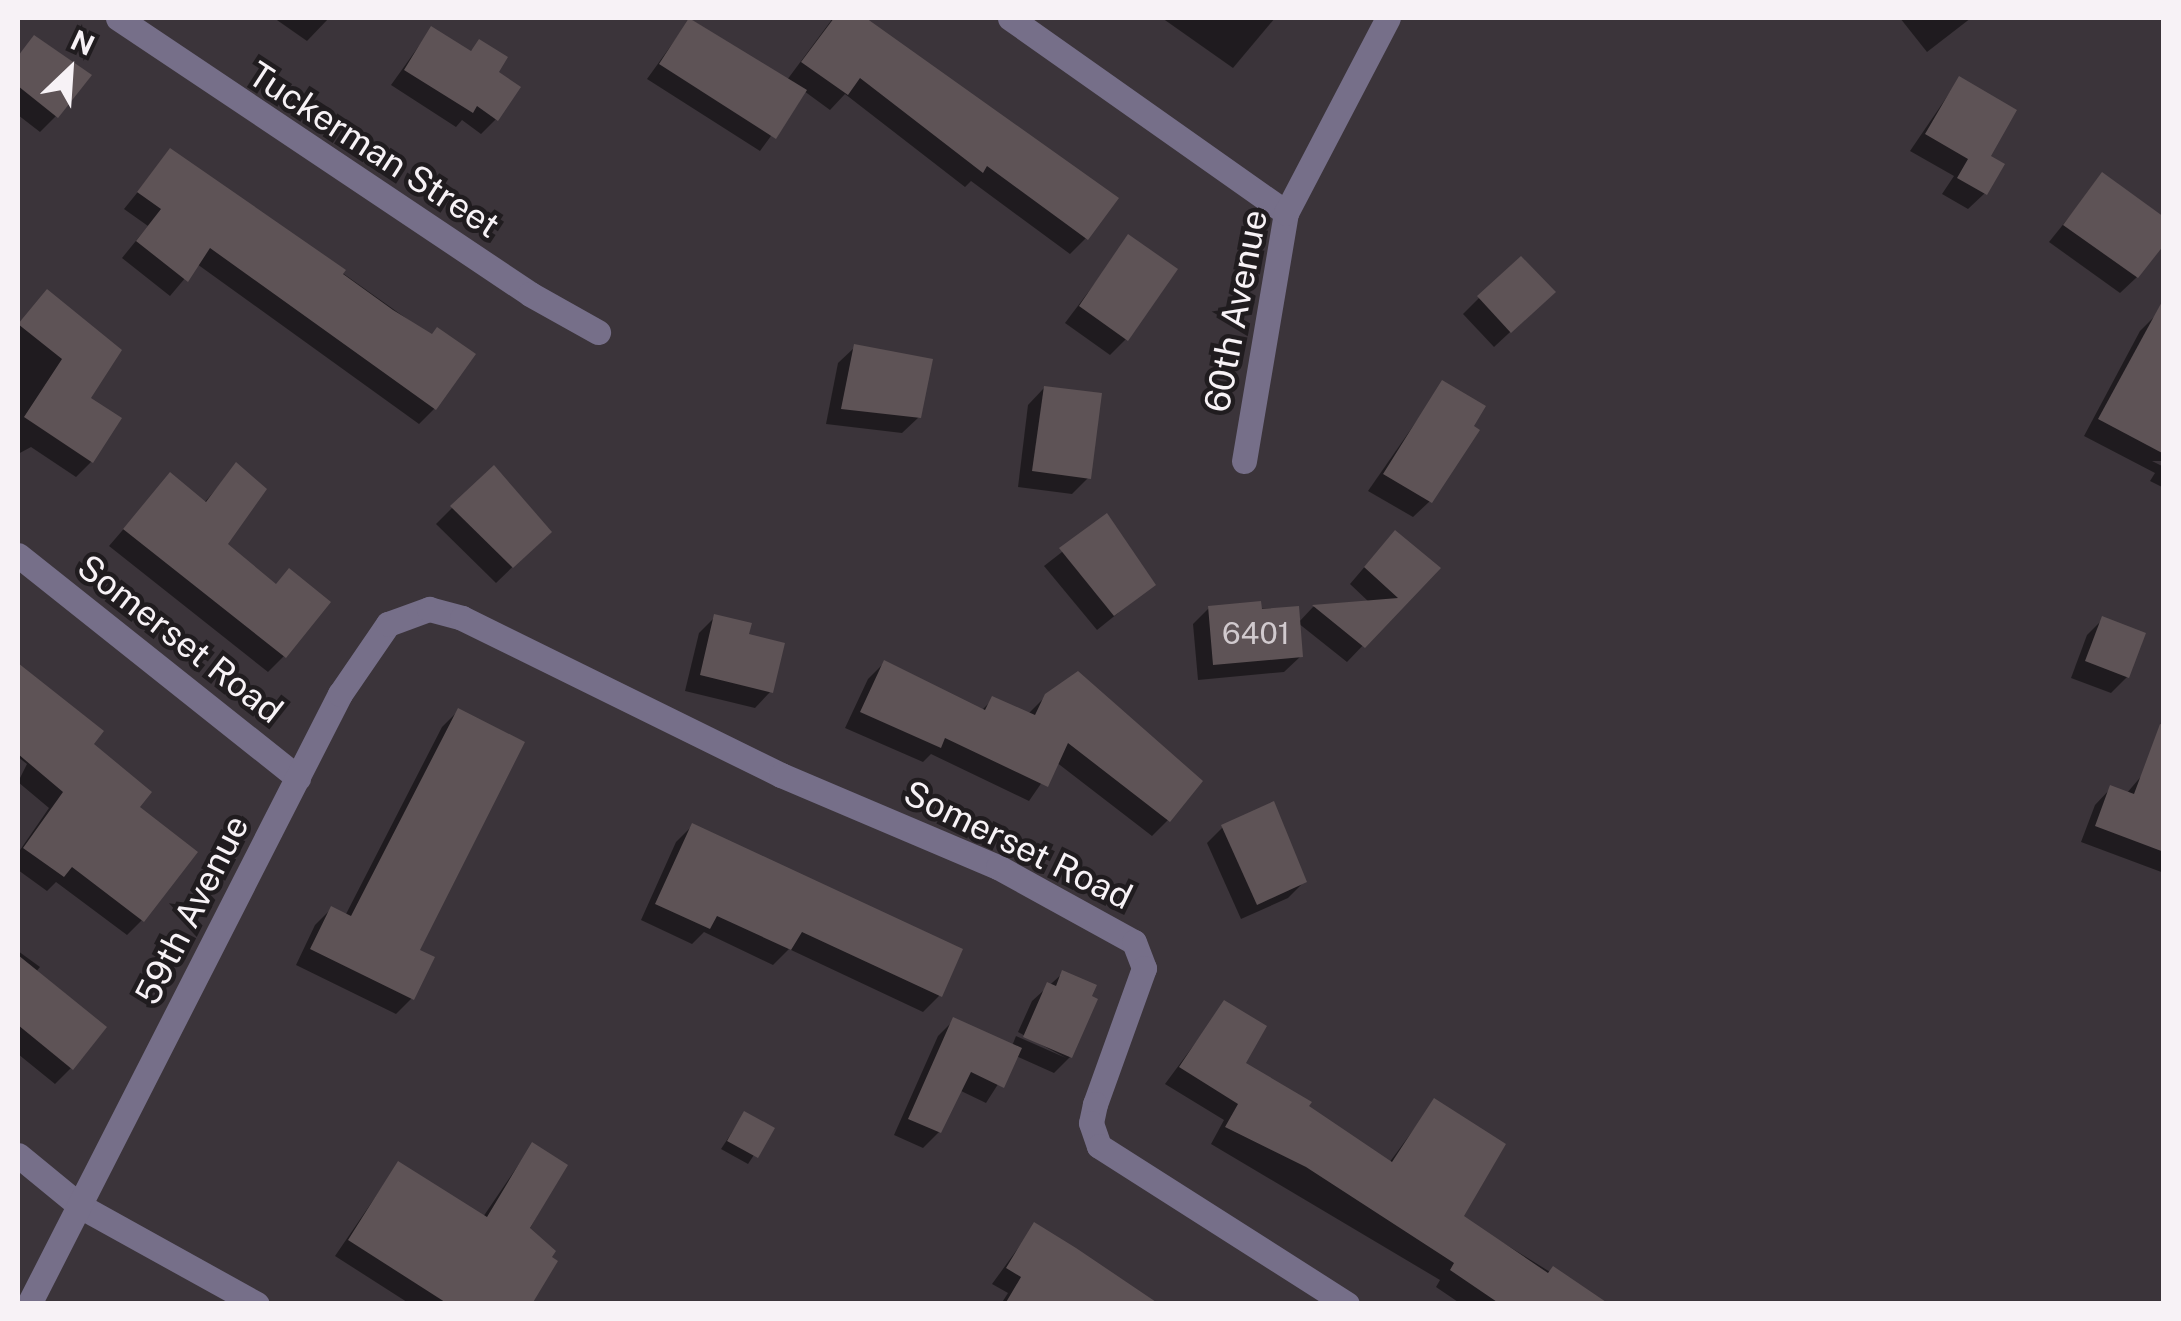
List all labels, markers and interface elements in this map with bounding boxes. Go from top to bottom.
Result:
north arrow [20,20,120,120]
text: N [66,23,100,62]
street label: Tuckerman Street [241,53,507,247]
street label: 60th Avenue [1196,206,1276,416]
street label: Somerset Road [69,546,291,732]
house number: 6401 [1222,615,1290,651]
street label: Somerset Road [897,772,1139,918]
street label: 59th Avenue [126,808,258,1012]

